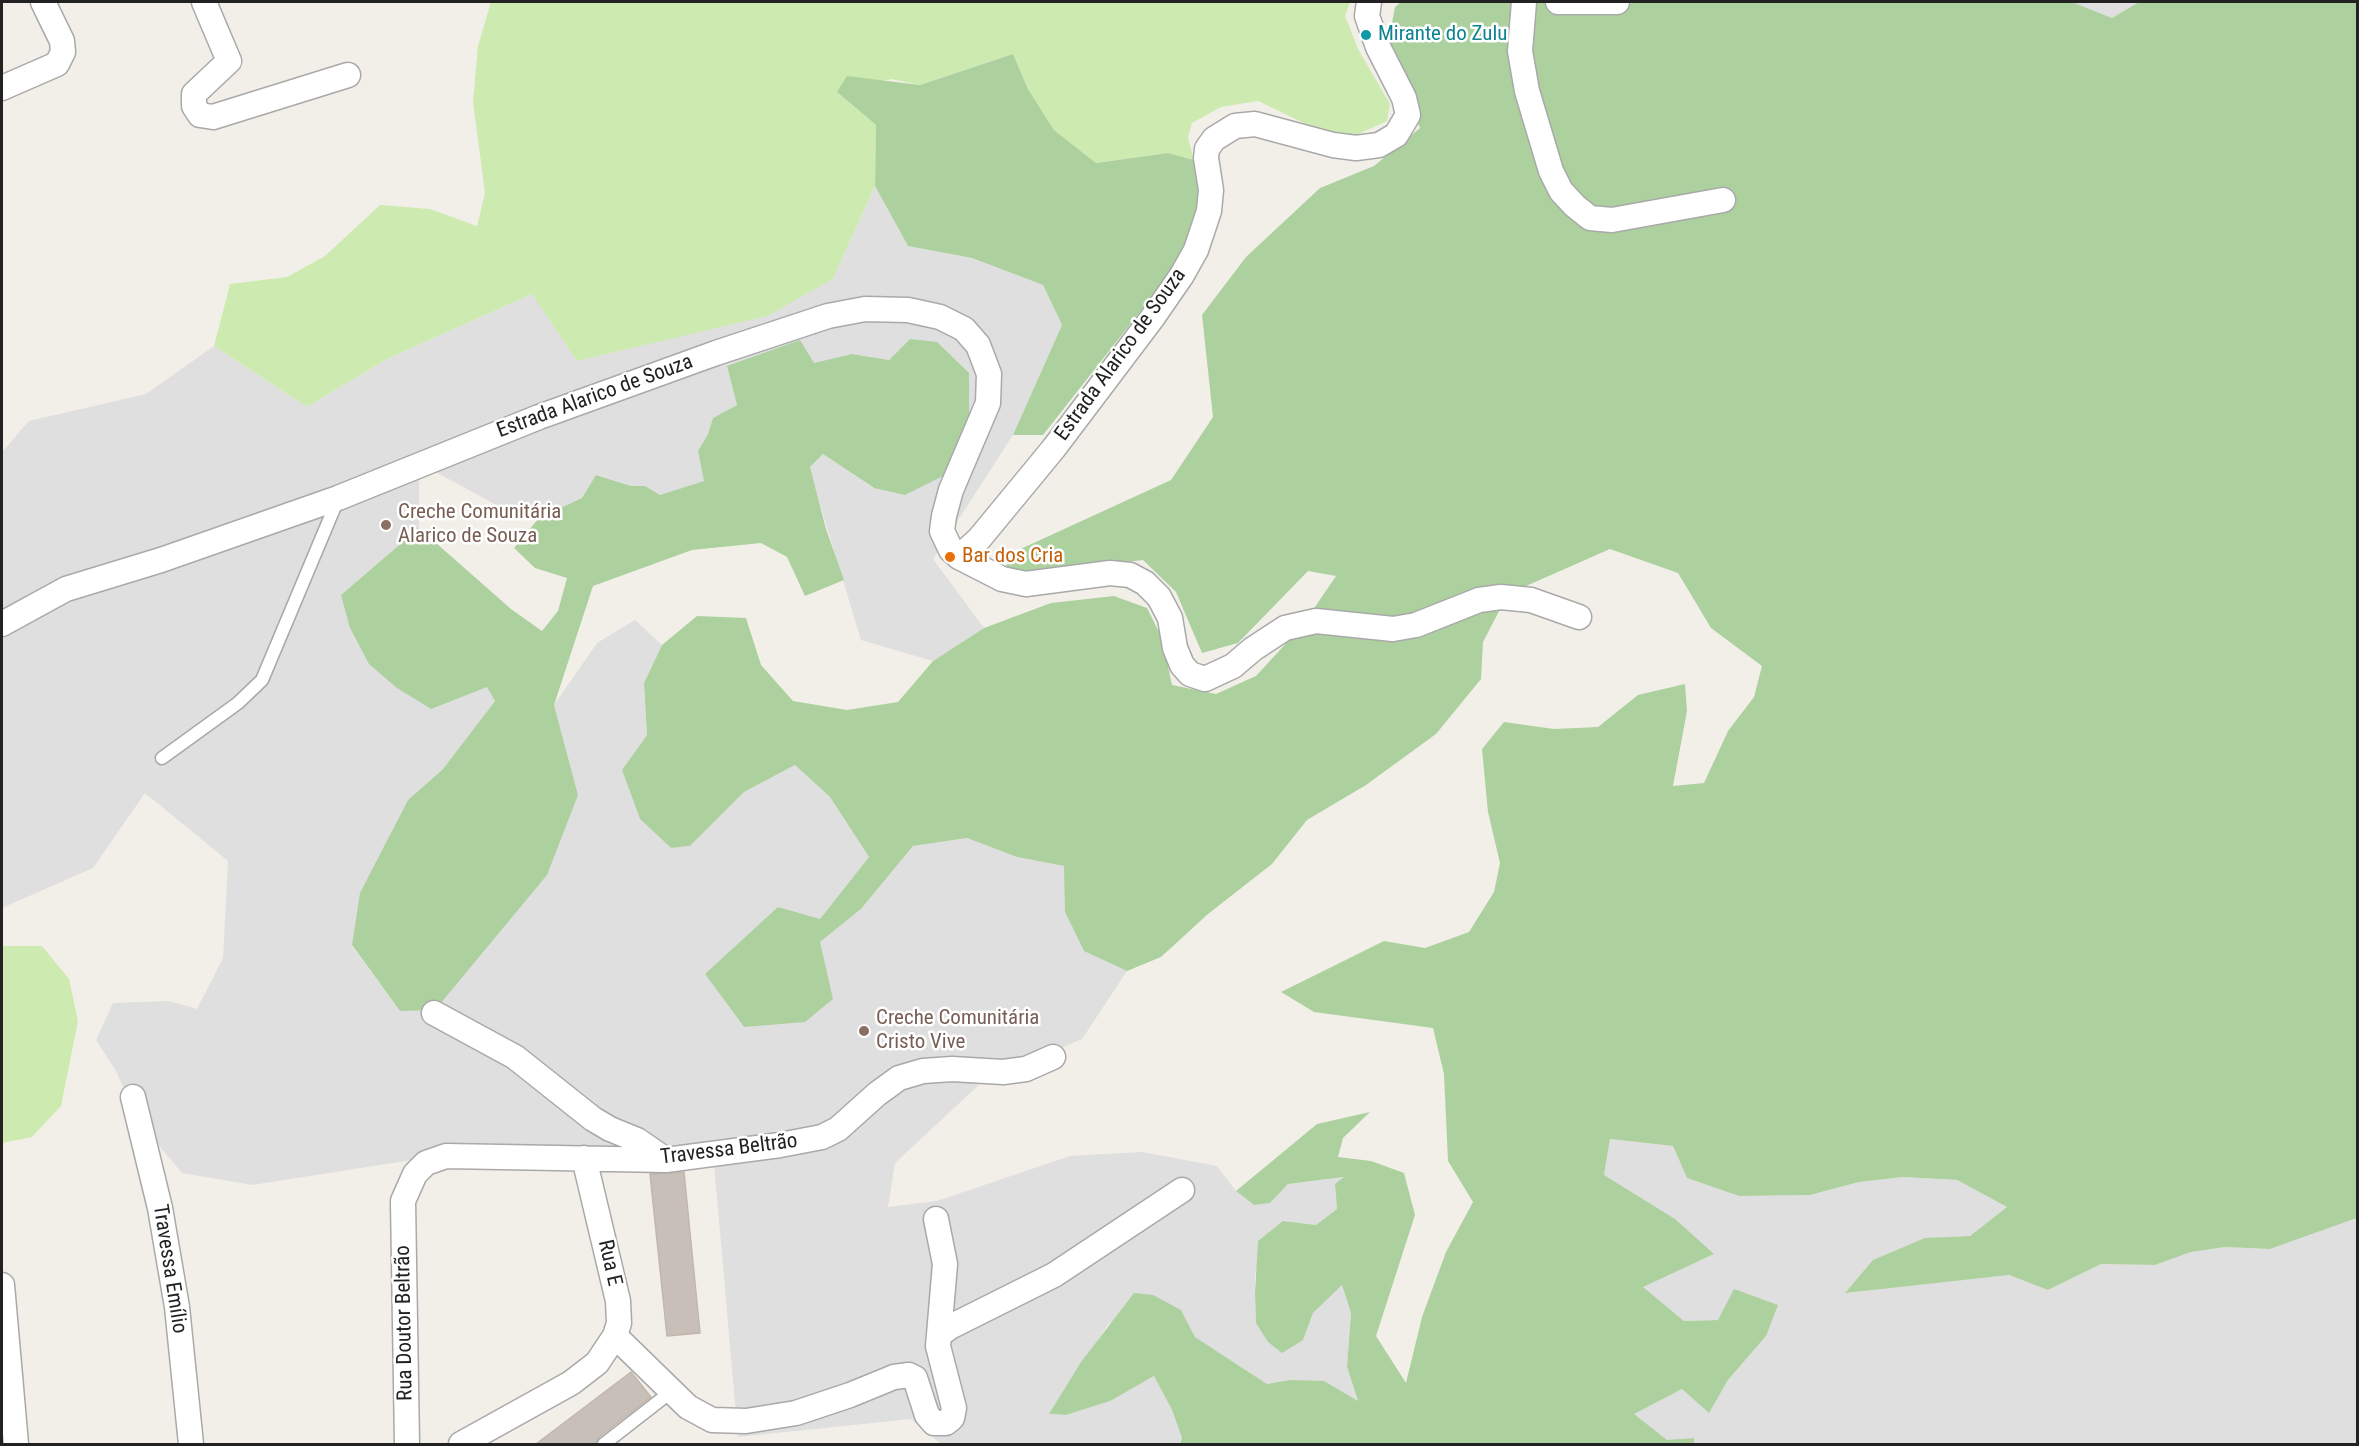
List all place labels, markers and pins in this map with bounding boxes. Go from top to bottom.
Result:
place label: Mirante do Zulu [1378,22,1507,48]
marker: Mirante do Zulu [1359,28,1373,42]
place label: Creche Comunitária Alarico de Souza [398,500,561,550]
marker: Creche Comunitária Alarico de Souza [379,518,393,532]
place label: Bar dos Cria [962,544,1063,570]
marker: Bar dos Cria [943,550,957,564]
place label: Creche Comunitária Cristo Vive [876,1006,1039,1056]
marker: Creche Comunitária Cristo Vive [857,1024,871,1038]

